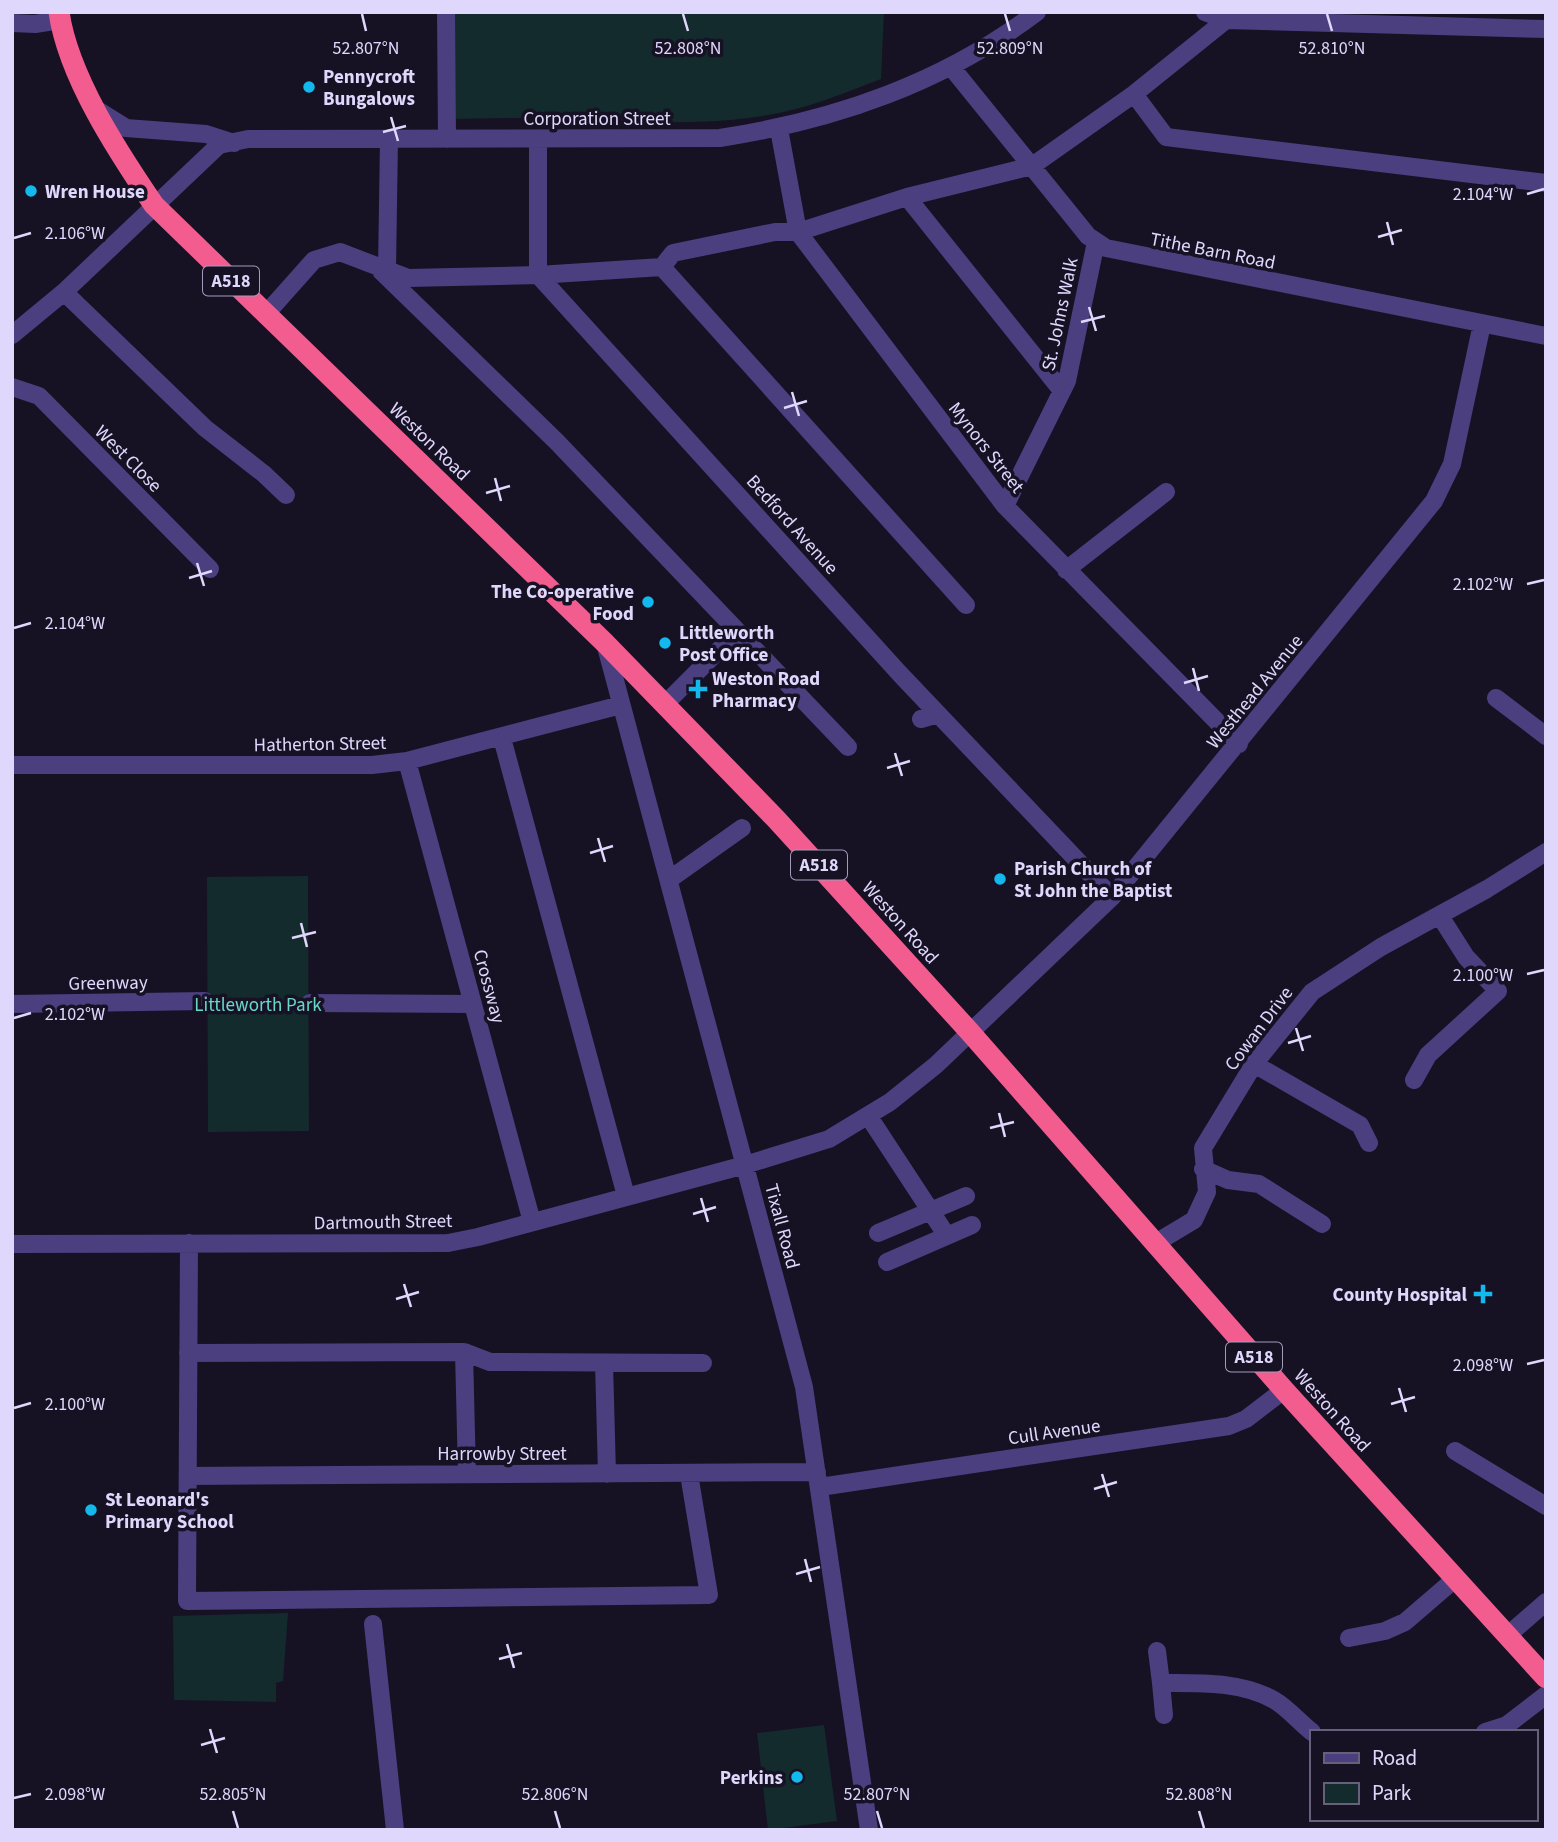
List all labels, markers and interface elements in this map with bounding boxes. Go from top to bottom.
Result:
text: 52.807°N [333,36,399,61]
text: 52.808°N [655,36,721,61]
text: 52.809°N [977,36,1043,61]
text: 52.810°N [1299,36,1365,61]
place label: Pennycroft Bungalows [323,64,415,113]
marker: Pennycroft Bungalows [301,79,317,95]
street label: Corporation Street [523,106,671,133]
place label: Wren House [45,179,145,206]
text: 2.104°W [1453,182,1513,207]
marker: Wren House [23,183,39,199]
text: 2.106°W [45,221,105,246]
street label: Tithe Barn Road [1148,226,1278,277]
street label: St. Johns Walk [1035,255,1086,373]
road number: A518 [203,267,259,296]
street label: Weston Road [382,396,476,488]
street label: Mynors Street [942,397,1030,500]
street label: West Close [88,419,168,499]
street label: Bedford Avenue [740,469,844,581]
text: 2.102°W [1453,572,1513,597]
place label: The Co-operative Food [491,579,634,628]
marker: The Co-operative Food [640,594,656,610]
text: 2.104°W [45,611,105,636]
place label: Littleworth Post Office [679,620,774,669]
street label: Westhead Avenue [1201,629,1310,755]
marker: Littleworth Post Office [657,635,673,651]
place label: Weston Road Pharmacy [712,666,820,715]
marker: Weston Road Pharmacy [690,681,706,697]
street label: Hatherton Street [253,730,387,759]
road number: A518 [791,850,847,880]
place label: Parish Church of St John the Baptist [1014,856,1172,905]
marker: Parish Church of St John the Baptist [992,871,1008,887]
street label: Weston Road [855,876,945,970]
street label: Crossway [466,946,511,1026]
text: 2.100°W [1453,963,1513,988]
street label: Greenway [68,969,148,998]
street label: Cowan Drive [1218,981,1300,1077]
park label: Littleworth Park [194,992,322,1019]
text: 2.102°W [45,1002,105,1027]
street label: Tixall Road [757,1181,806,1272]
street label: Dartmouth Street [313,1208,453,1237]
place label: County Hospital [1333,1282,1468,1309]
marker: County Hospital [1473,1284,1493,1304]
road number: A518 [1226,1342,1282,1372]
text: 2.098°W [1453,1353,1513,1378]
street label: Weston Road [1287,1364,1377,1458]
text: 2.100°W [45,1392,105,1417]
street label: Cull Avenue [1006,1413,1102,1452]
street label: Harrowby Street [437,1441,567,1468]
place label: St Leonard's Primary School [105,1487,234,1536]
marker: St Leonard's Primary School [83,1502,99,1518]
legend [1310,1730,1537,1821]
text: Road [1372,1743,1417,1773]
place label: Perkins [720,1765,783,1792]
marker: Perkins [789,1769,805,1785]
text: Park [1372,1778,1412,1808]
text: 2.098°W [45,1782,105,1807]
text: 52.805°N [200,1782,266,1807]
text: 52.806°N [522,1782,588,1807]
text: 52.807°N [844,1782,910,1807]
text: 52.808°N [1166,1782,1232,1807]

